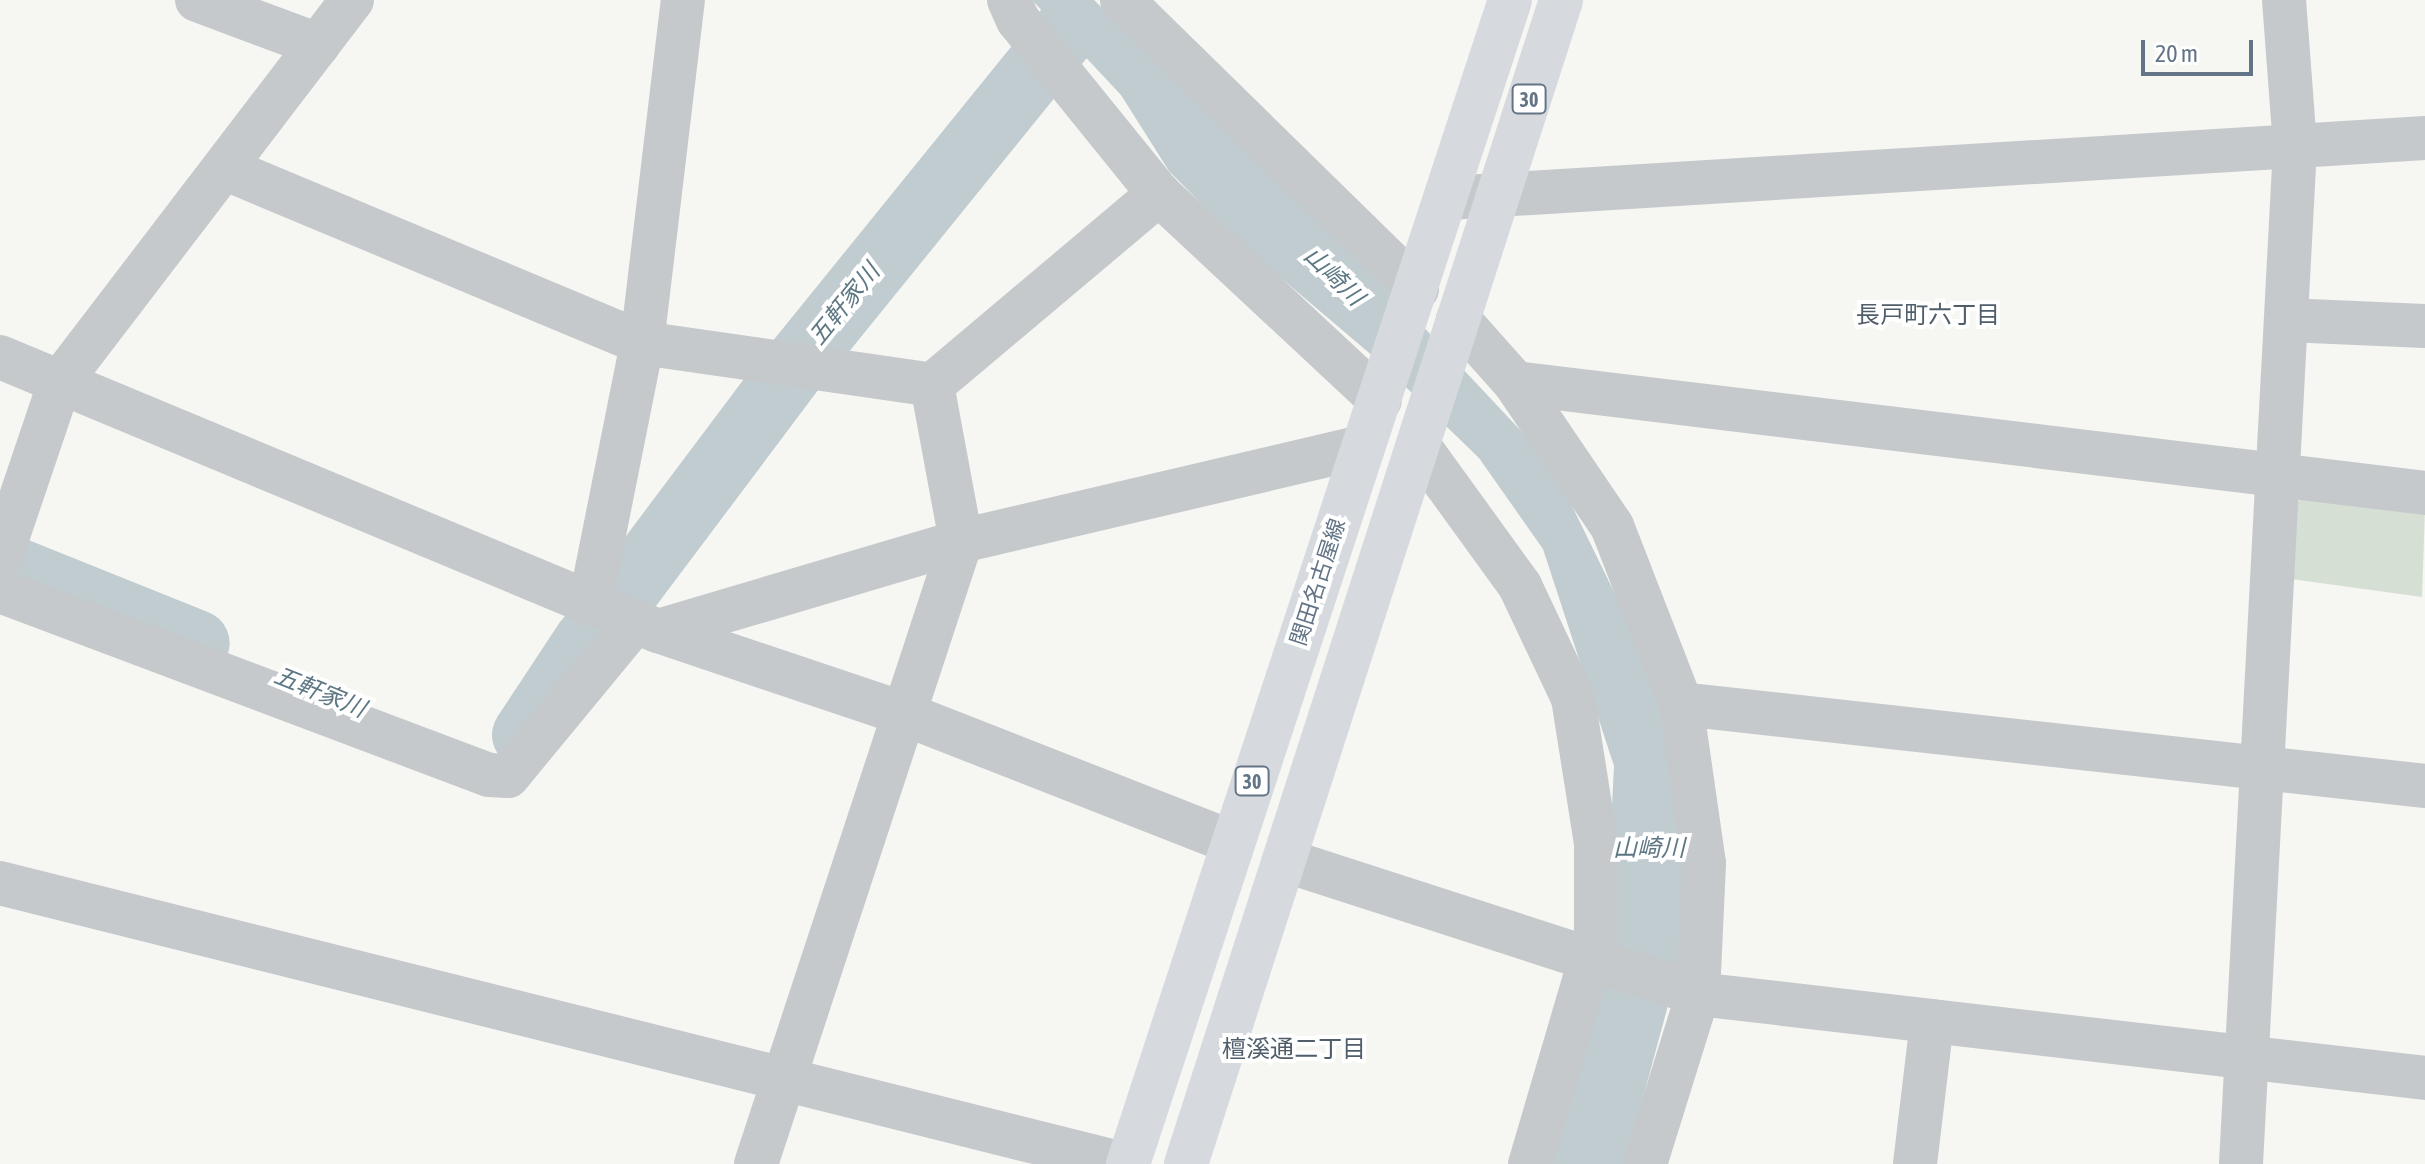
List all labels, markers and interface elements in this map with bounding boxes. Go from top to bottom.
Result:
scale bar [2145,24,2257,74]
text: 20 m [2155,40,2198,67]
road number: 30 [1511,83,1547,115]
water label: 山崎川 [1298,241,1370,311]
water label: 五軒家川 [803,258,885,350]
district label: 長戸町六丁目 [1856,301,2000,329]
street label: 関田名古屋線 [1285,515,1351,649]
water label: 五軒家川 [270,661,370,723]
road number: 30 [1234,765,1270,797]
water label: 山崎川 [1613,834,1685,862]
district label: 檀溪通二丁目 [1222,1035,1366,1063]

